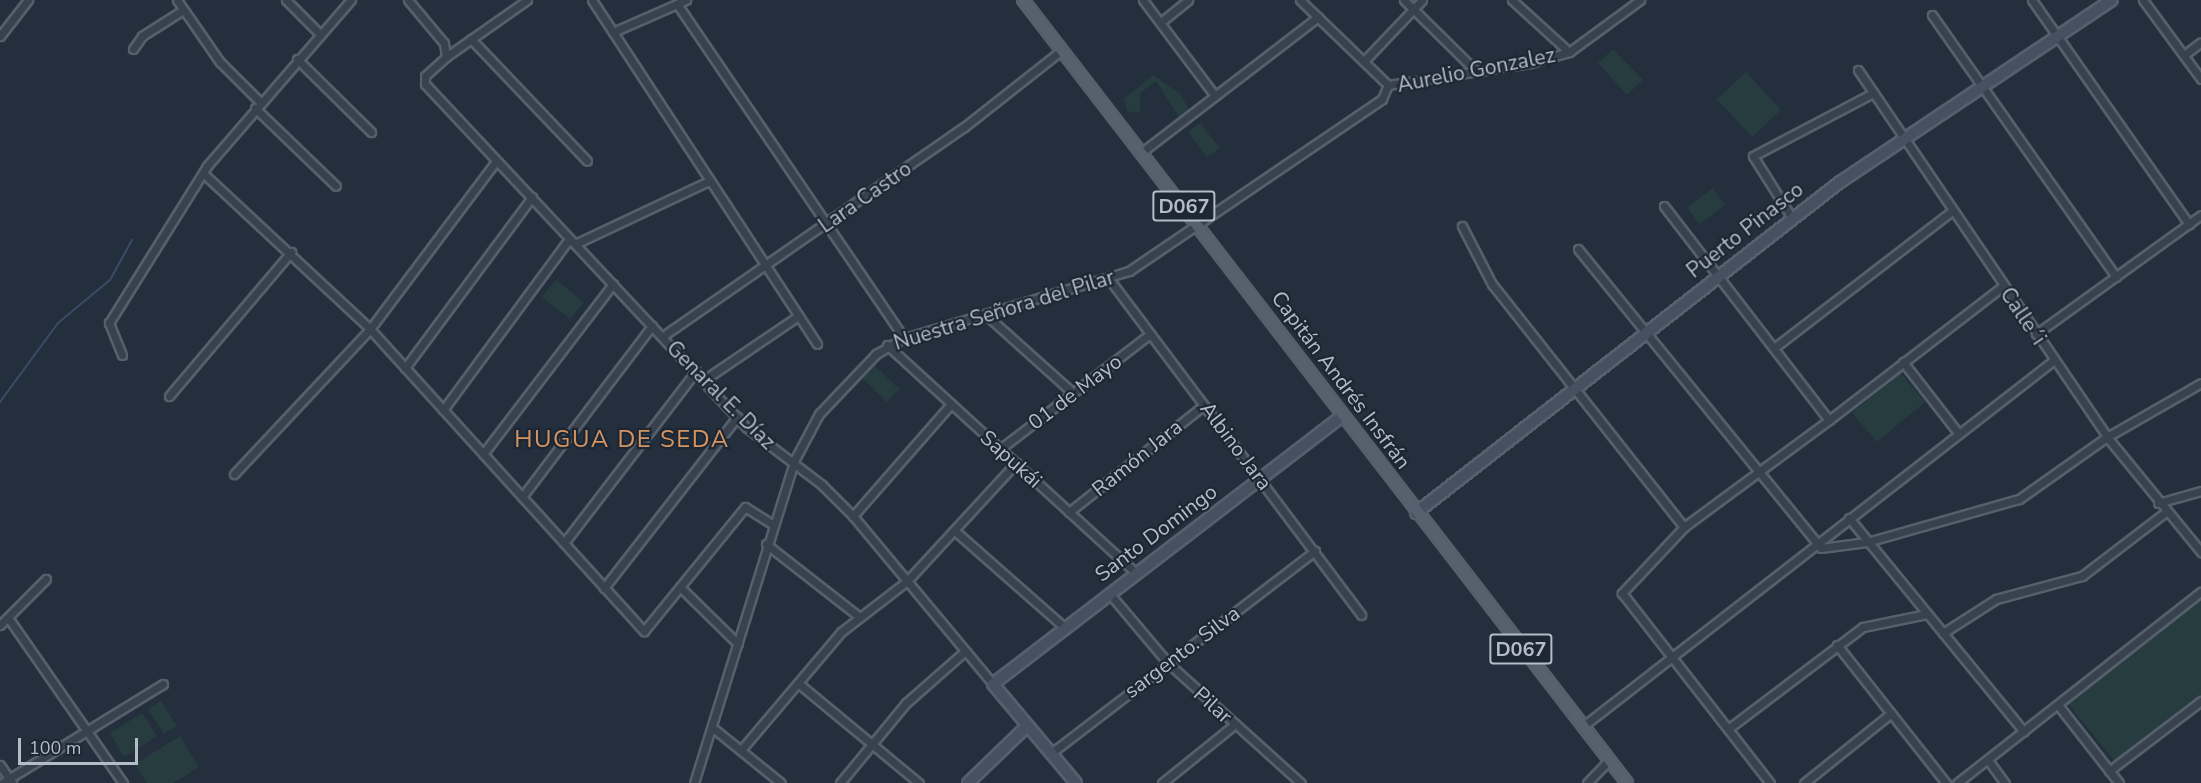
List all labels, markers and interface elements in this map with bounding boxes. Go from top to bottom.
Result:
street label: Aurelio Gonzalez [1395,42,1557,98]
street label: Lara Castro [814,156,916,238]
street label: Puerto Pinasco [1682,177,1808,283]
road number: D067 [1151,189,1217,223]
street label: Nuestra Señora del Pilar [891,264,1117,356]
street label: Calle´i [1995,283,2051,349]
street label: Capitán Andrés Insfrán [1266,286,1416,474]
street label: Genaral E. Díaz [661,335,781,455]
street label: 01 de Mayo [1023,349,1127,435]
street label: Albino Jara [1195,397,1277,495]
street label: Ramón Jara [1087,414,1187,502]
street label: Sapukái [975,425,1047,493]
district label: HUGUA DE SEDA [514,426,730,454]
street label: Santo Domingo [1090,479,1222,587]
street label: sargento. Silva [1119,600,1245,704]
road number: D067 [1488,632,1554,666]
street label: Pilar [1189,681,1237,729]
scale bar [21,726,141,764]
text: 100 m [29,736,81,760]

